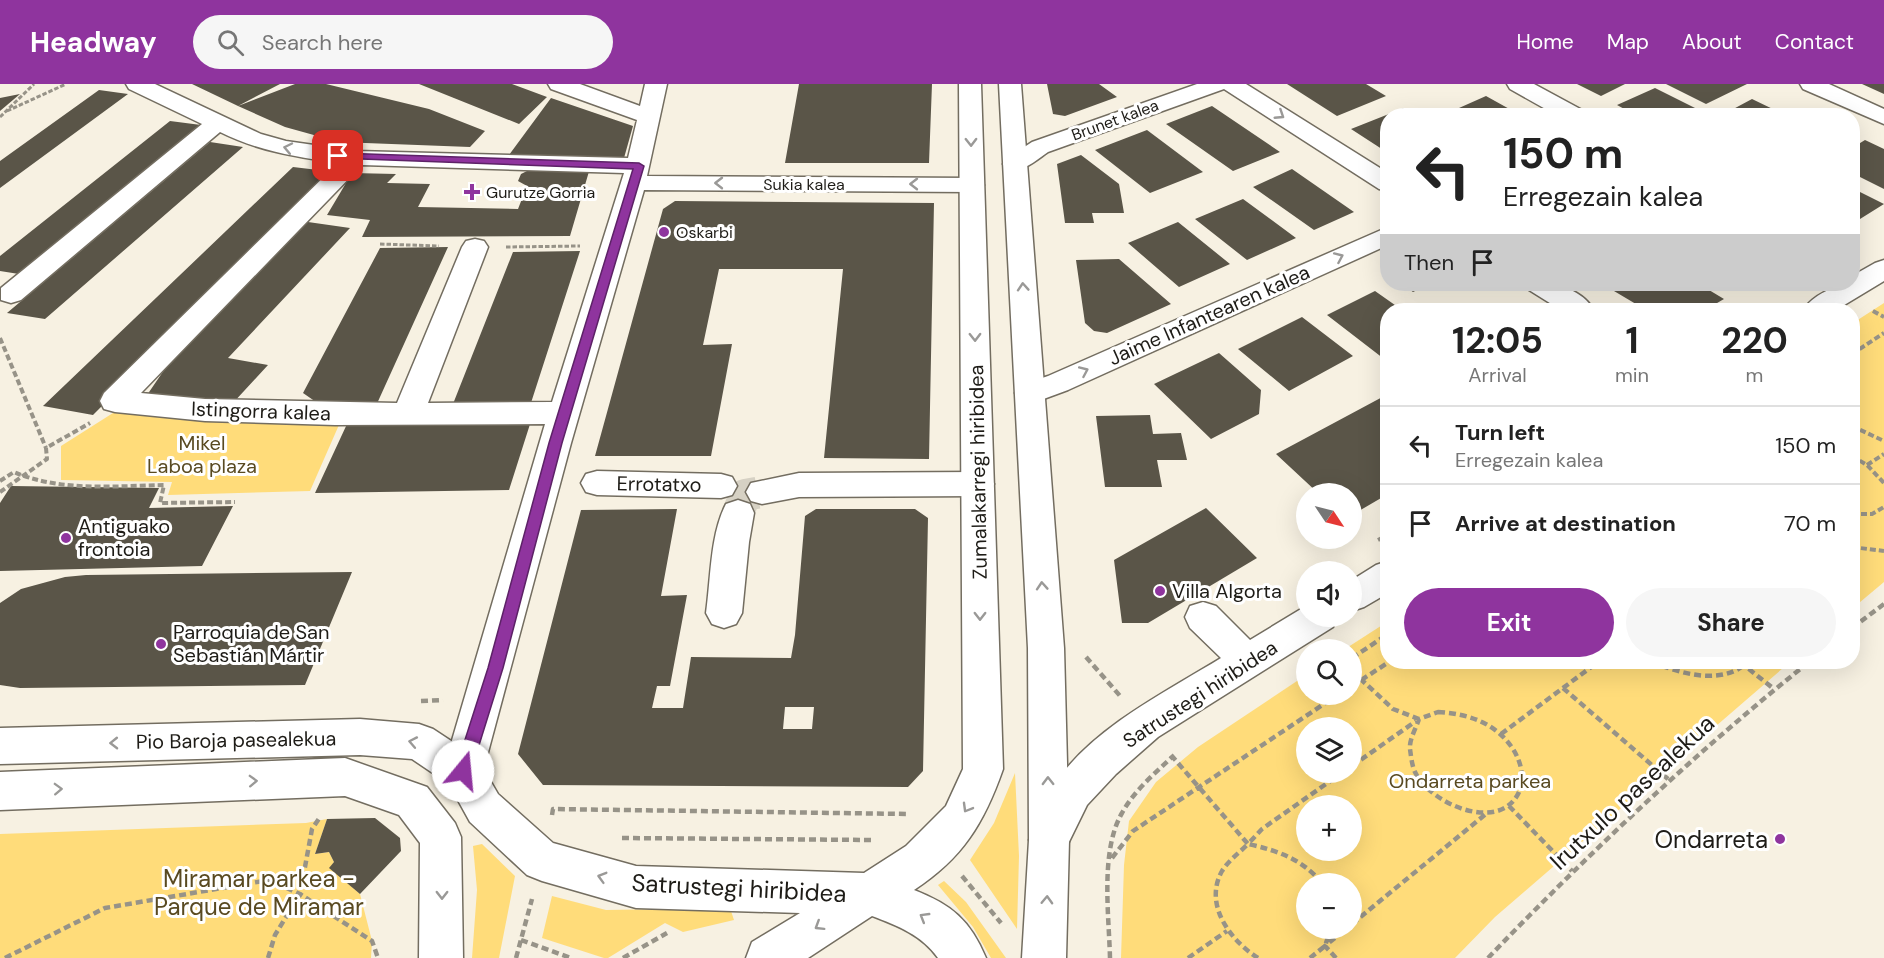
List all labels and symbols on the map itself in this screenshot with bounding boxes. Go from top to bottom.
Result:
street label: Brunet kalea [1068,95,1162,145]
one-way arrow [1274,108,1284,120]
pin [312,130,363,181]
one-way arrow [965,138,977,147]
one-way arrow [283,142,293,155]
street label: Sukia kalea [763,174,845,195]
one-way arrow [714,177,723,189]
one-way arrow [909,178,918,190]
place label: Gurutze Gorria [486,182,595,203]
marker: Gurutze Gorria [463,183,481,201]
place label: Oskarbi [676,222,733,243]
marker: Oskarbi [657,225,671,239]
one-way arrow [1332,252,1343,264]
street label: Jaime Infantearen kalea [1104,259,1314,371]
one-way arrow [1017,282,1030,291]
one-way arrow [969,333,981,342]
street label: Zumalakarregi hiribidea [963,364,993,580]
one-way arrow [1078,366,1089,378]
street label: Istingorra kalea [191,396,331,426]
park label: Mikel Laboa plaza [147,430,257,479]
street label: Errotatxo [616,470,702,498]
north arrow [1296,483,1362,549]
place label: Antiguako frontoia [78,513,170,562]
marker: Antiguako frontoia [59,531,73,545]
place label: Villa Algorta [1172,578,1282,604]
one-way arrow [1036,582,1049,591]
marker: Villa Algorta [1153,584,1167,598]
one-way arrow [974,612,986,621]
place label: Parroquia de San Sebastián Mártir [173,619,329,668]
street label: Satrustegi hiribidea [1118,634,1282,754]
marker: Parroquia de San Sebastián Mártir [154,637,168,651]
street label: Irutxulo pasealekua [1543,708,1721,876]
street label: Pio Baroja pasealekua [136,725,336,755]
one-way arrow [408,736,418,749]
one-way arrow [109,737,118,749]
position arrow [431,739,495,803]
park label: Ondarreta parkea [1389,768,1551,794]
one-way arrow [249,775,258,787]
one-way arrow [1042,777,1054,786]
one-way arrow [54,783,63,795]
one-way arrow [963,802,974,812]
place label: Ondarreta [1655,824,1768,855]
marker: Ondarreta [1773,832,1787,846]
park label: Miramar parkea - Parque de Miramar [154,863,364,922]
street label: Satrustegi hiribidea [631,867,847,909]
one-way arrow [597,872,607,885]
one-way arrow [436,891,448,900]
one-way arrow [1040,895,1053,904]
one-way arrow [920,912,930,924]
one-way arrow [815,918,825,930]

